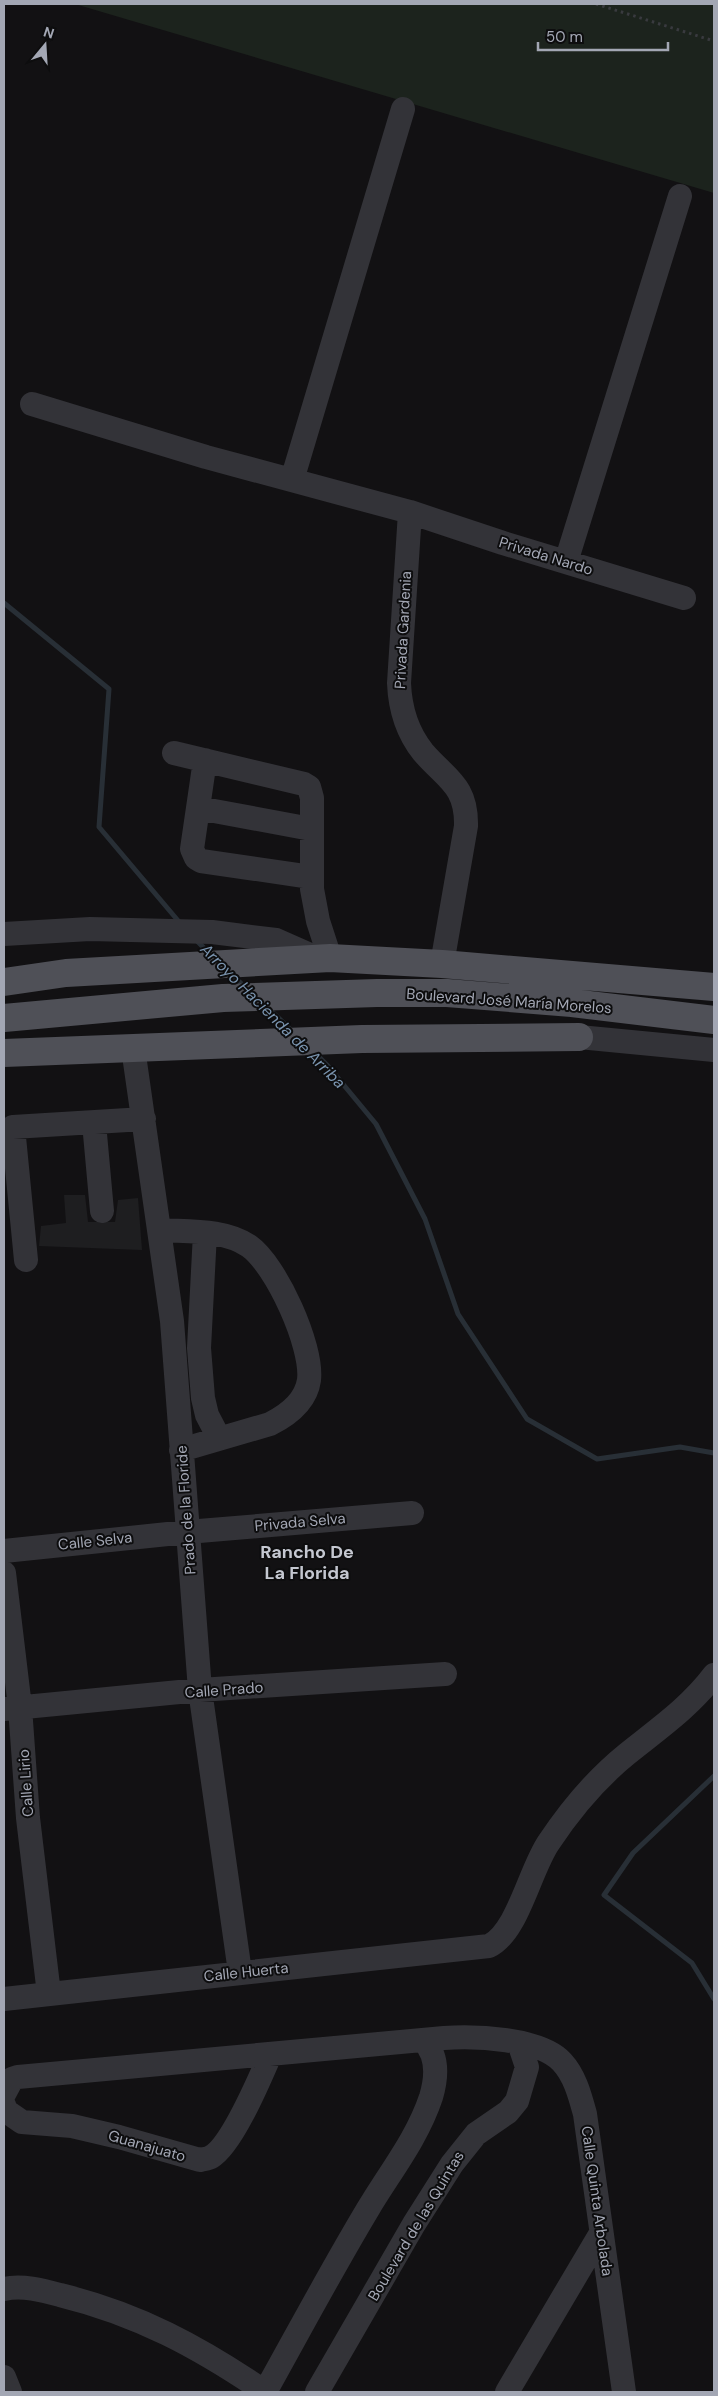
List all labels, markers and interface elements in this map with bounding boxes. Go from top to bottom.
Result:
north arrow [20,20,70,70]
scale bar [538,20,668,52]
text: N [41,22,57,43]
text: 50 m [546,27,583,47]
street label: Privada Nardo [497,532,595,580]
street label: Privada Gardenia [390,570,416,690]
water label: Arroyo Hacienda de Arriba [195,938,350,1093]
street label: Boulevard José María Morelos [406,984,612,1018]
street label: Prado de la Floride [172,1445,200,1575]
street label: Privada Selva [254,1508,346,1536]
street label: Calle Selva [57,1527,133,1555]
district label: Rancho De La Florida [260,1540,354,1585]
street label: Calle Prado [184,1677,264,1703]
street label: Calle Lirio [14,1748,38,1817]
street label: Calle Huerta [203,1958,289,1986]
street label: Guanajuato [106,2125,188,2167]
street label: Calle Quinta Arbolada [577,2125,617,2277]
street label: Boulevard de las Quintas [363,2147,469,2305]

